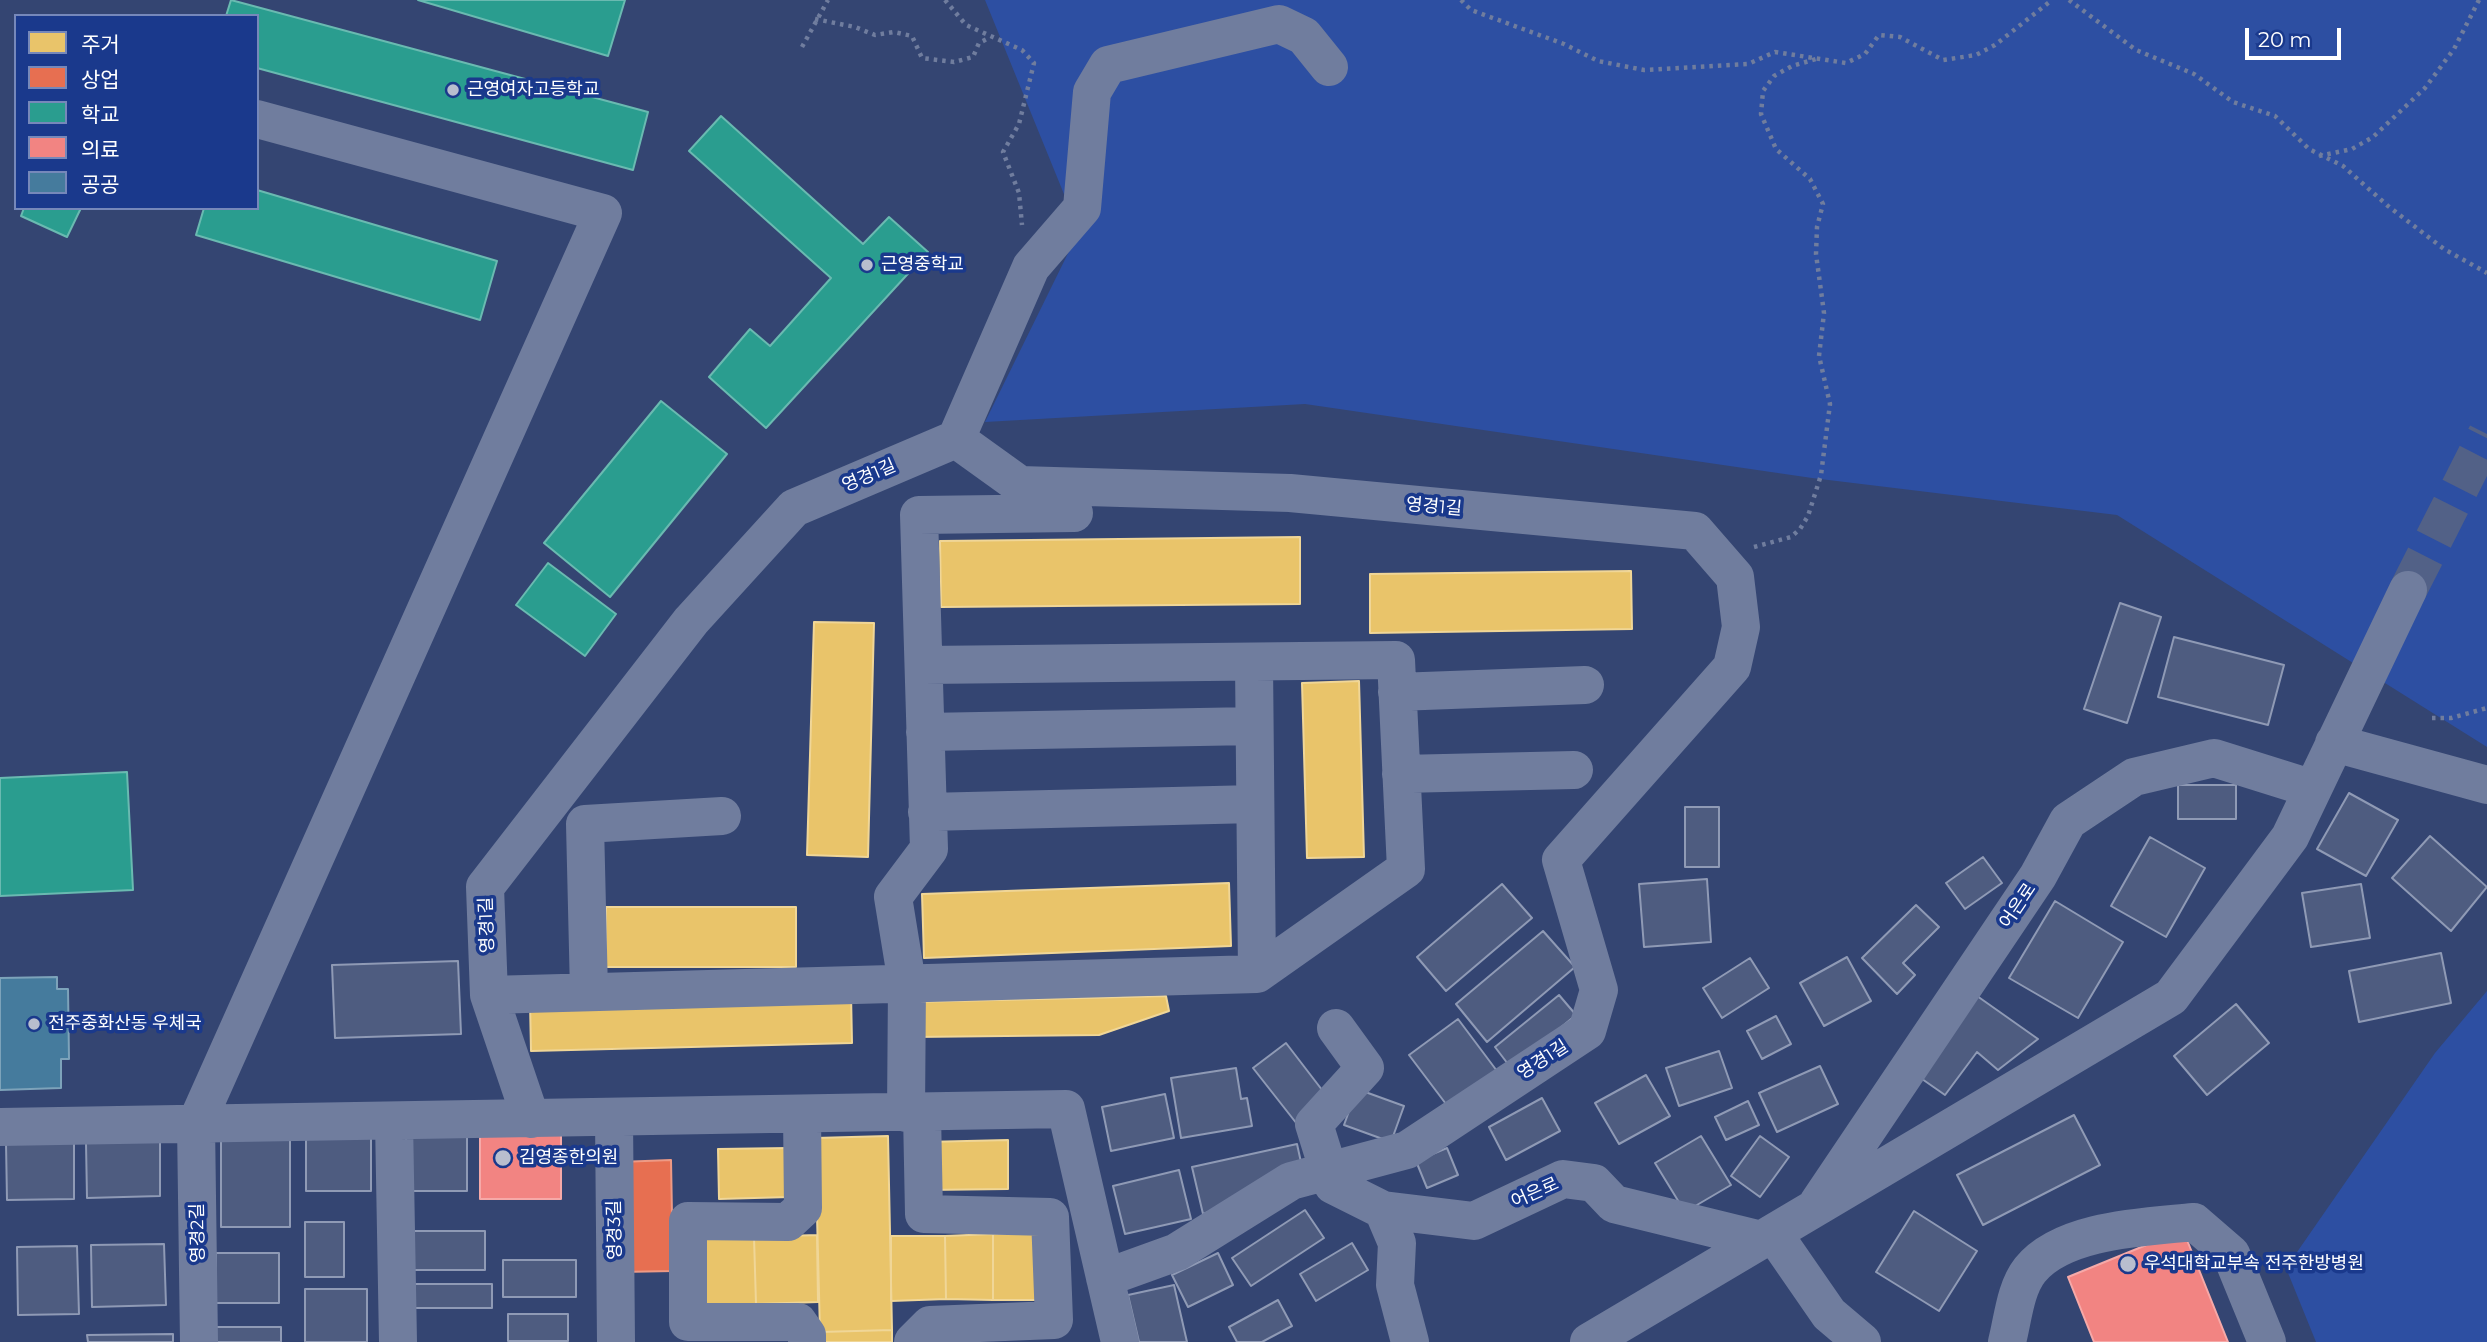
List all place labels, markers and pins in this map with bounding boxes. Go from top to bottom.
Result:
place label: 근영여자고등학교 [467,79,599,101]
marker: 근영여자고등학교 [445,82,461,98]
place label: 근영중학교 [881,254,964,276]
marker: 근영중학교 [859,257,875,273]
place label: 전주중화산동 우체국 [48,1013,202,1035]
marker: 전주중화산동 우체국 [26,1016,42,1032]
place label: 김영종한의원 [519,1147,618,1169]
marker: 김영종한의원 [493,1148,513,1168]
place label: 우석대학교부속 전주한방병원 [2144,1253,2364,1275]
marker: 우석대학교부속 전주한방병원 [2118,1254,2138,1274]

